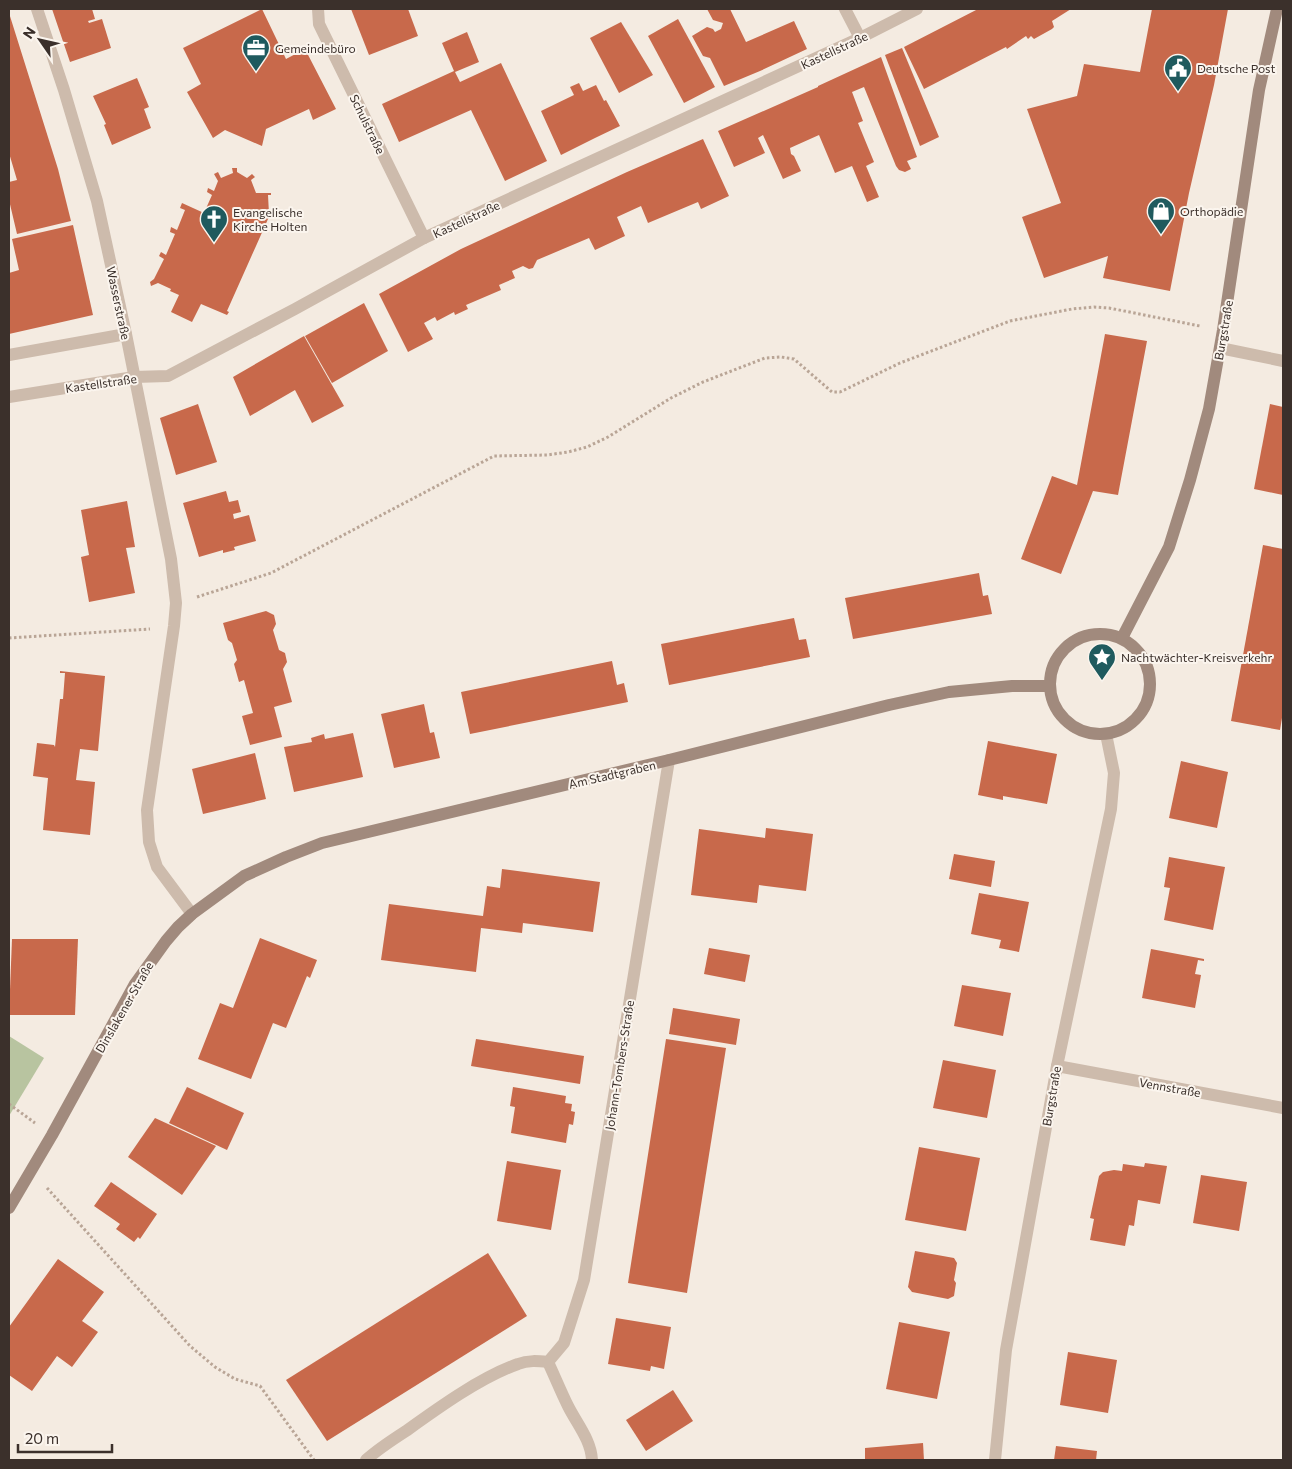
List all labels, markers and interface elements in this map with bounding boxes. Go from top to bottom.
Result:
north arrow [15,15,65,65]
text: N [19,23,39,42]
street label: Kastellstraße [798,28,870,72]
office icon: Gemeindebüro [241,33,271,72]
place label: Gemeindebüro [275,41,356,55]
public building icon: Deutsche Post [1163,53,1193,92]
place label: Deutsche Post [1197,61,1275,75]
street label: Schulstraße [348,92,388,156]
shop icon: Orthopädie [1146,196,1176,235]
street label: Kastellstraße [430,197,502,241]
church icon: Evangelische Kirche Holten [199,204,229,243]
place label: Orthopädie [1180,204,1243,218]
place label: Evangelische Kirche Holten [233,205,307,233]
street label: Wasserstraße [104,265,134,341]
street label: Burgstraße [1211,299,1235,361]
street label: Kastellstraße [64,371,138,395]
place icon: Nachtwächter-Kreisverkehr [1087,642,1117,681]
place label: Nachtwächter-Kreisverkehr [1121,650,1272,664]
street label: Am Stadtgraben [567,757,657,791]
street label: Dinslakener Straße [92,959,156,1055]
street label: Johann-Tombers-Straße [602,999,637,1131]
street label: Burgstraße [1039,1065,1063,1127]
street label: Vennstraße [1138,1075,1202,1099]
scale bar [18,1422,111,1454]
text: 20 m [25,1429,59,1447]

